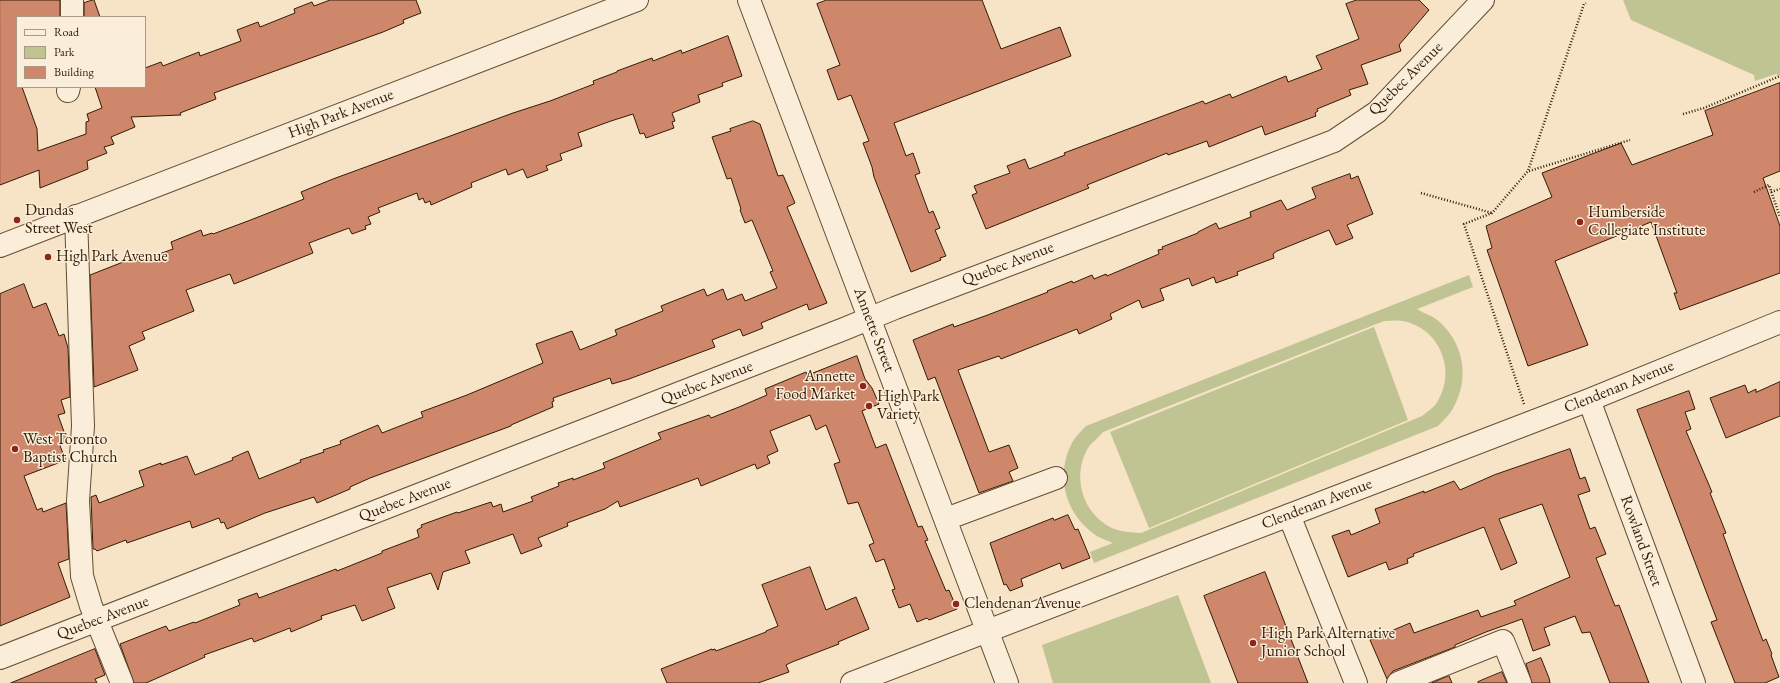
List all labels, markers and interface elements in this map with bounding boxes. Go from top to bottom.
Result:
legend [16,16,146,88]
text: Road [54,24,79,40]
street label: Quebec Avenue [1365,38,1447,120]
text: Park [54,44,74,60]
text: Building [54,64,94,80]
street label: High Park Avenue [285,85,397,143]
place label: Dundas Street West [25,201,93,239]
place label: Humberside Collegiate Institute [1588,203,1705,241]
marker: Dundas Street West [12,215,22,225]
marker: Humberside Collegiate Institute [1575,217,1585,227]
street label: Quebec Avenue [959,238,1057,290]
place label: High Park Avenue [56,247,168,267]
marker: High Park Avenue [43,252,53,262]
street label: Annette Street [849,285,899,375]
street label: Clendenan Avenue [1561,356,1677,418]
street label: Quebec Avenue [658,357,756,409]
place label: Annette Food Market [776,367,855,405]
marker: Annette Food Market [858,381,868,391]
place label: High Park Variety [877,387,940,425]
marker: High Park Variety [864,401,874,411]
place label: West Toronto Baptist Church [23,430,118,468]
marker: West Toronto Baptist Church [10,444,20,454]
street label: Quebec Avenue [356,474,454,526]
street label: Clendenan Avenue [1259,474,1375,534]
street label: Rowland Street [1616,493,1666,589]
street label: Quebec Avenue [54,592,152,644]
place label: Clendenan Avenue [964,594,1081,614]
marker: Clendenan Avenue [951,599,961,609]
place label: High Park Alternative Junior School [1261,624,1395,662]
marker: High Park Alternative Junior School [1248,638,1258,648]

